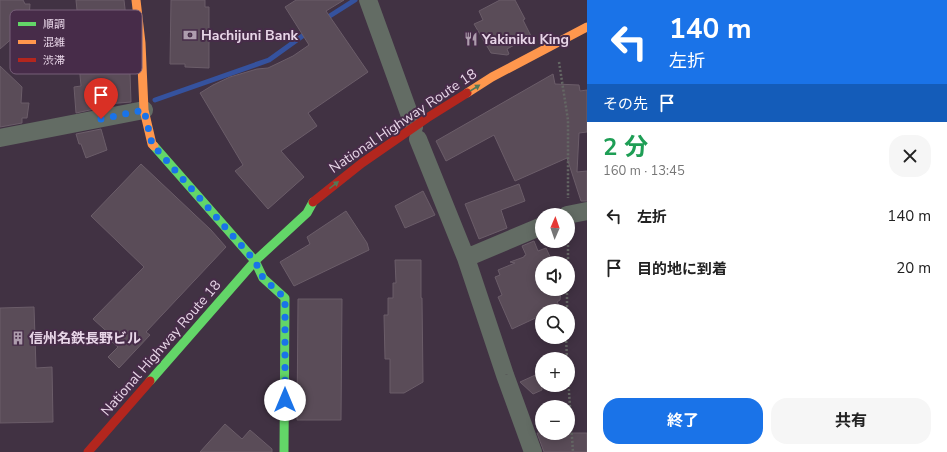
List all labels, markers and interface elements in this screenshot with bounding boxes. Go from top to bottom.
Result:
legend [10,10,142,74]
text: 140 m [669,10,752,48]
icon: left [603,16,655,68]
text: 順調 [43,17,65,32]
place label: Hachijuni Bank [201,26,299,45]
bank icon: Hachijuni Bank [182,27,198,43]
place label: Yakiniku King [481,30,569,49]
restaurant icon: Yakiniku King [463,31,479,47]
text: 混雑 [43,35,65,50]
text: 左折 [669,49,705,73]
text: 渋滞 [43,53,65,68]
street label: National Highway Route 18 [326,64,480,178]
pin [84,78,118,119]
icon: arrive [90,84,112,106]
one-way arrow [469,84,481,91]
icon: arrive [656,92,678,114]
text: その先 [603,94,648,114]
text: 2 分 [603,131,648,163]
button: close [889,135,931,177]
text: 160 m · 13:45 [603,162,685,180]
one-way arrow [328,181,339,190]
icon: left [603,205,625,227]
text: 140 m [887,206,931,226]
text: 左折 [637,207,667,227]
north arrow [535,208,575,248]
map controls [535,208,575,440]
button: sound [535,256,575,296]
icon: arrive [603,257,625,279]
text: 20 m [896,258,931,278]
text: 目的地に到着 [637,259,727,279]
street label: National Highway Route 18 [97,276,225,420]
button: search [535,304,575,344]
place label: 信州名鉄長野ビル [29,329,141,348]
building icon: 信州名鉄長野ビル [10,330,26,346]
button: + [535,352,575,392]
position arrow [264,379,306,421]
button: 終了 [603,398,763,444]
button: 共有 [771,398,931,444]
button: − [535,400,575,440]

